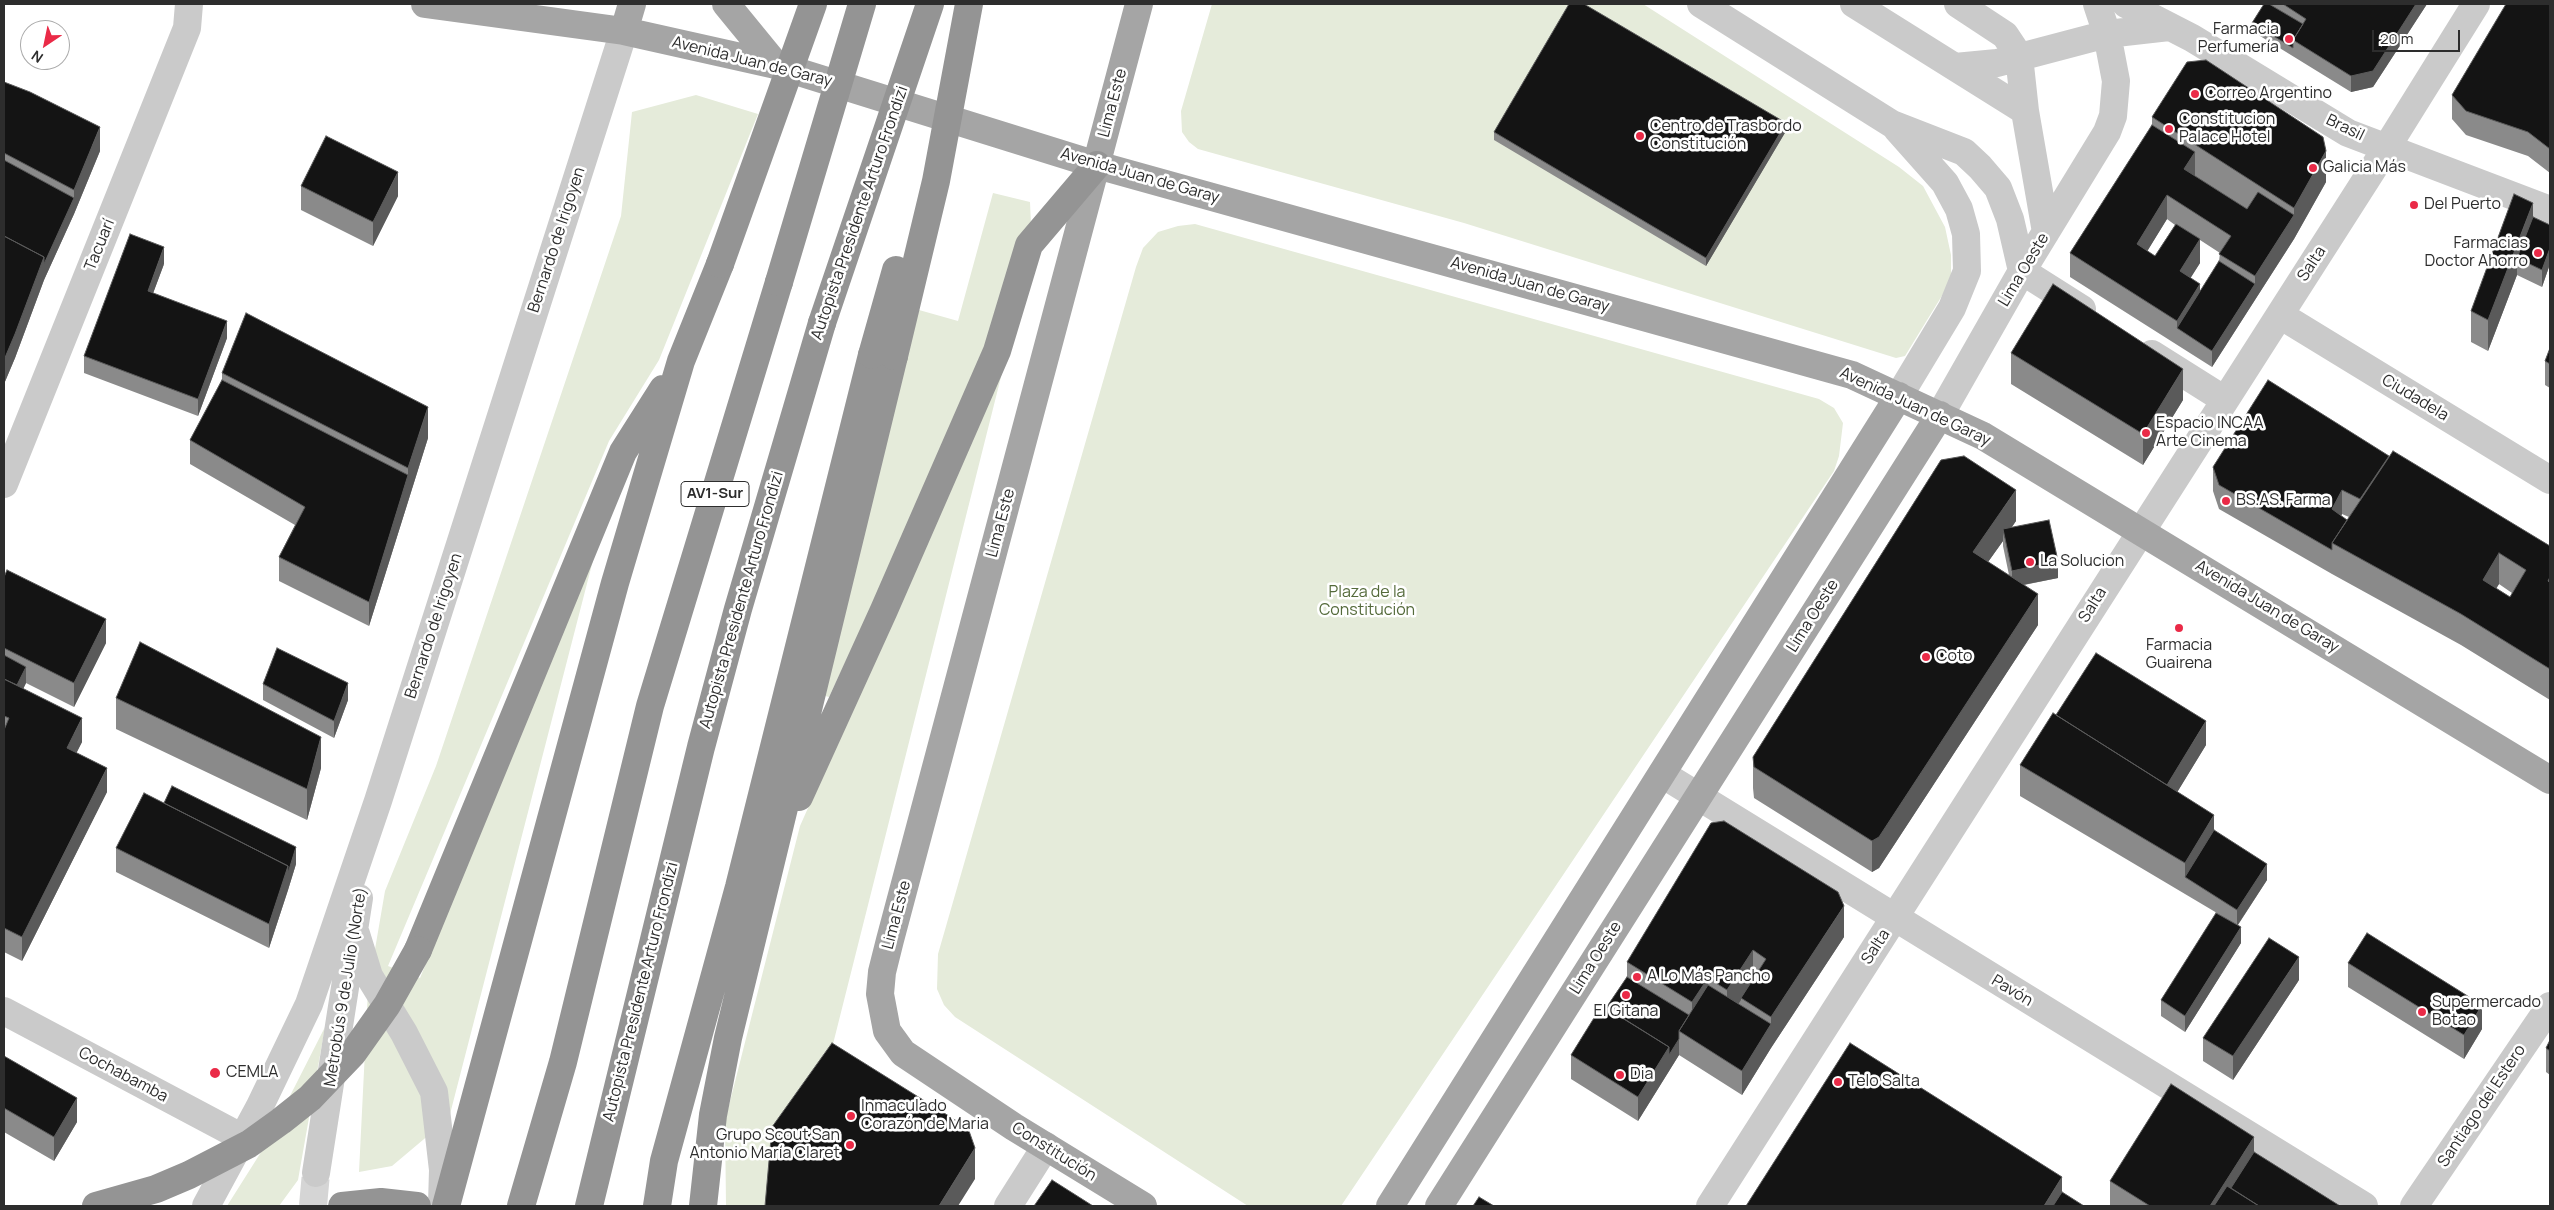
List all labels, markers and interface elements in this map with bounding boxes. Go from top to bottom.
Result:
north arrow [20,20,70,70]
place label: Farmacia Perfumería [2198,20,2279,58]
scale bar [2374,20,2462,52]
text: 20 m [2380,28,2413,49]
street label: Avenida Juan de Garay [670,33,834,91]
marker: Farmacia Perfumería [2283,33,2295,45]
text: N [27,46,46,68]
street label: Lima Este [1095,66,1131,140]
street label: Autopista Presidente Arturo Frondizi [807,84,913,342]
place label: Correo Argentino [2205,84,2332,104]
marker: Correo Argentino [2189,88,2201,100]
place label: Constitucion Palace Hotel [2179,110,2275,148]
street label: Brasil [2323,111,2367,145]
place label: Centro de Trasbordo Constitución [1650,117,1802,155]
marker: Constitucion Palace Hotel [2163,123,2175,135]
marker: Centro de Trasbordo Constitución [1634,130,1646,142]
street label: Avenida Juan de Garay [1058,144,1222,208]
place label: Galicia Más [2323,158,2406,178]
marker: Galicia Más [2307,162,2319,174]
street label: Bernardo de Irigoyen [524,165,590,315]
place label: Del Puerto [2424,195,2501,215]
marker: Del Puerto [2408,199,2420,211]
street label: Tacuarí [81,216,119,274]
street label: Lima Oeste [1995,230,2053,310]
place label: Farmacias Doctor Ahorro [2424,234,2528,272]
street label: Salta [2294,243,2330,285]
marker: Farmacias Doctor Ahorro [2532,247,2544,259]
street label: Avenida Juan de Garay [1448,253,1612,317]
street label: Avenida Juan de Garay [1837,364,1993,450]
street label: Ciudadela [2378,371,2452,425]
place label: Espacio INCAA Arte Cinema [2156,414,2264,452]
marker: Espacio INCAA Arte Cinema [2140,427,2152,439]
street label: Autopista Presidente Arturo Frondizi [696,469,788,731]
road number: AV1-Sur [681,482,749,506]
street label: Lima Este [983,486,1019,560]
place label: BS.AS. Farma [2236,491,2331,511]
marker: BS.AS. Farma [2220,495,2232,507]
street label: Bernardo de Irigoyen [401,551,467,701]
place label: La Solucion [2040,552,2124,572]
marker: La Solucion [2024,556,2036,568]
street label: Avenida Juan de Garay [2192,556,2342,658]
street label: Lima Oeste [1783,576,1843,656]
park label: Plaza de la Constitución [1319,583,1415,621]
street label: Salta [2075,584,2111,626]
marker: Farmacia Guairena [2173,622,2185,634]
place label: Farmacia Guairena [2146,636,2212,674]
place label: Coto [1936,647,1972,667]
marker: Coto [1920,651,1932,663]
street label: Autopista Presidente Arturo Frondizi [599,860,683,1124]
street label: Lima Este [879,878,915,952]
street label: Metrobús 9 de Julio (Norte) [321,886,371,1088]
street label: Lima Oeste [1566,918,1626,998]
street label: Salta [1858,926,1894,968]
place label: A Lo Más Pancho [1647,967,1771,987]
marker: A Lo Más Pancho [1631,971,1643,983]
street label: Pavón [1988,971,2036,1011]
marker: El Gitana [1620,989,1632,1001]
place label: Supermercado Botao [2432,993,2541,1031]
place label: El Gitana [1594,1002,1658,1022]
marker: Supermercado Botao [2416,1006,2428,1018]
street label: Santiago del Estero [2434,1041,2530,1171]
street label: Cochabamba [75,1043,171,1107]
place label: CEMLA [226,1063,278,1083]
place label: Dia [1630,1065,1653,1085]
marker: CEMLA [208,1066,222,1080]
marker: Dia [1614,1069,1626,1081]
place label: Telo Salta [1848,1072,1920,1092]
marker: Telo Salta [1832,1076,1844,1088]
place label: Inmaculado Corazón de Maria [861,1097,989,1135]
marker: Inmaculado Corazón de Maria [845,1110,857,1122]
street label: Constitución [1008,1118,1100,1186]
place label: Grupo Scout San Antonio María Claret [690,1126,840,1164]
marker: Grupo Scout San Antonio María Claret [844,1139,856,1151]

